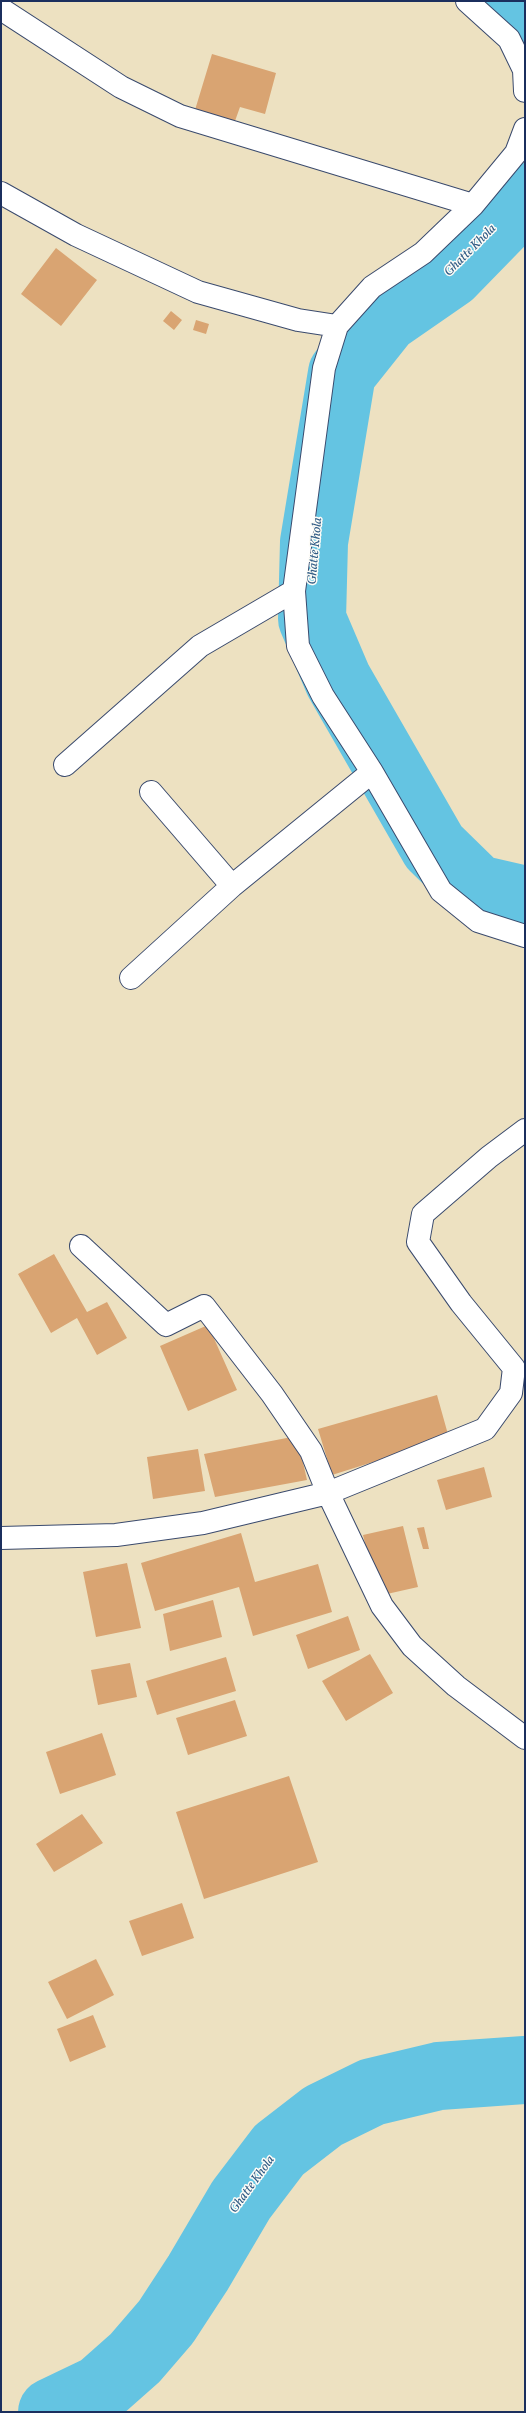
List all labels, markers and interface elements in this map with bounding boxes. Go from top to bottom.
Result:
water label: Ghatte Khola [442,222,500,280]
water label: Ghatte Khola [305,517,327,585]
water label: Ghatte Khola [227,2153,279,2217]

